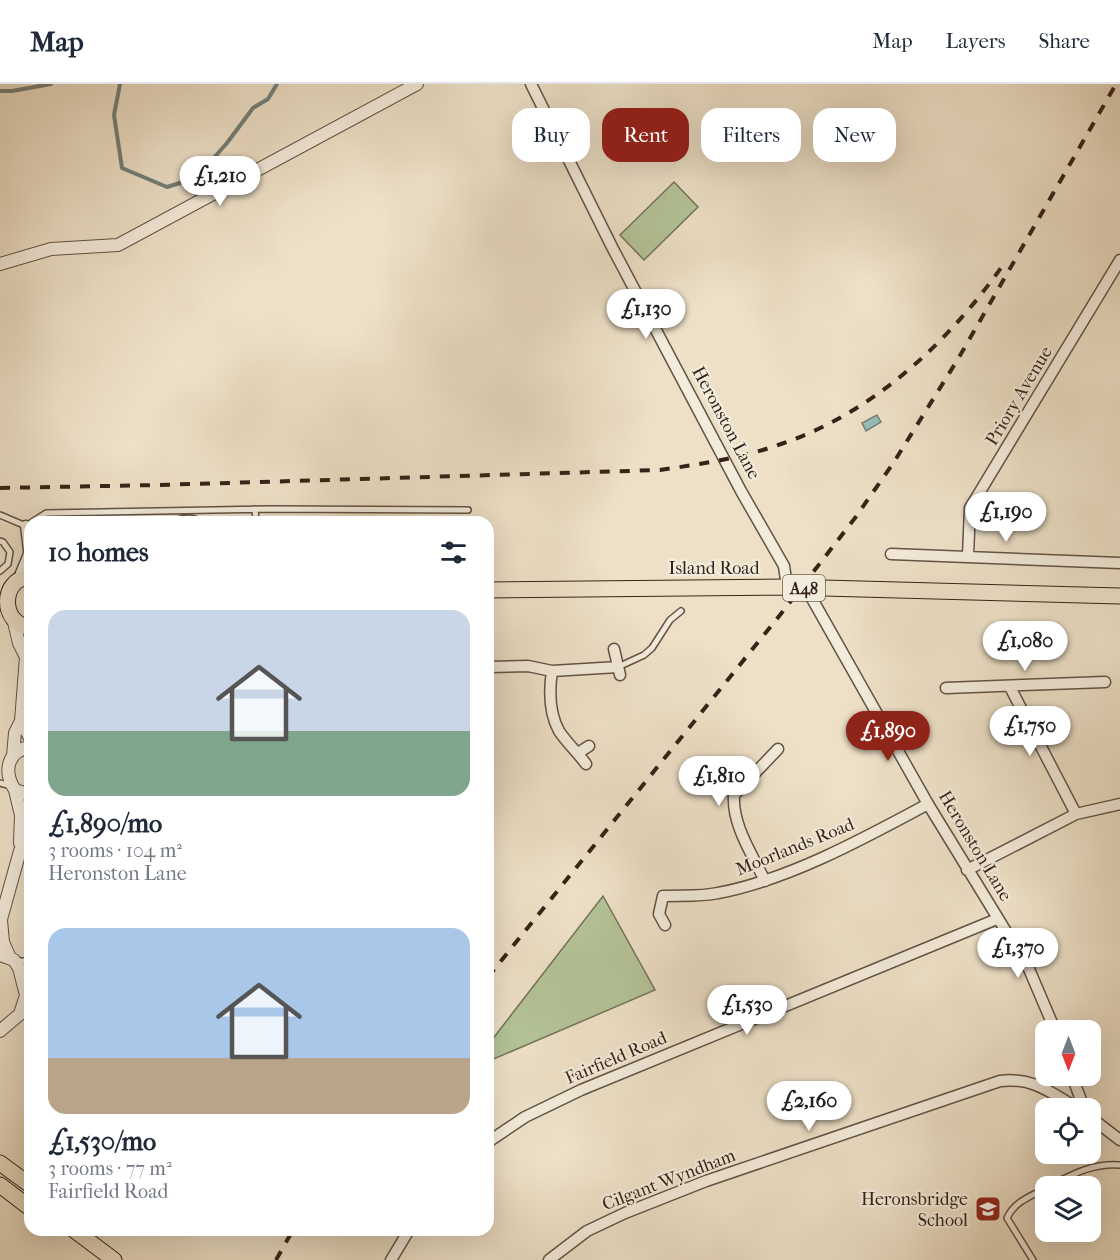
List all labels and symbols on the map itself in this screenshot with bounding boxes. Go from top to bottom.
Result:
pin: £1,210 [171,156,269,207]
pin: £1,130 [597,289,695,340]
street label: Priory Avenue [981,343,1057,449]
street label: Heronston Lane [687,363,765,483]
pin: £1,190 [957,492,1055,543]
street label: Island Road [668,558,760,579]
road number: A48 [783,575,825,601]
pin: £1,080 [976,621,1074,672]
pin: £1,750 [981,706,1079,757]
pin: £1,890 [839,711,937,762]
pin: £1,810 [670,756,768,807]
street label: Heronston Lane [934,787,1016,905]
street label: Moorlands Road [733,814,858,880]
pin: £1,370 [969,928,1067,979]
pin: £1,530 [698,985,796,1036]
north arrow [1035,1020,1101,1086]
street label: Fairfield Road [562,1027,670,1089]
pin: £2,160 [760,1081,858,1132]
street label: Cilgant Wyndham [599,1145,739,1215]
place label: Heronsbridge School [861,1189,968,1231]
school or university icon: Heronsbridge School [973,1194,1003,1224]

